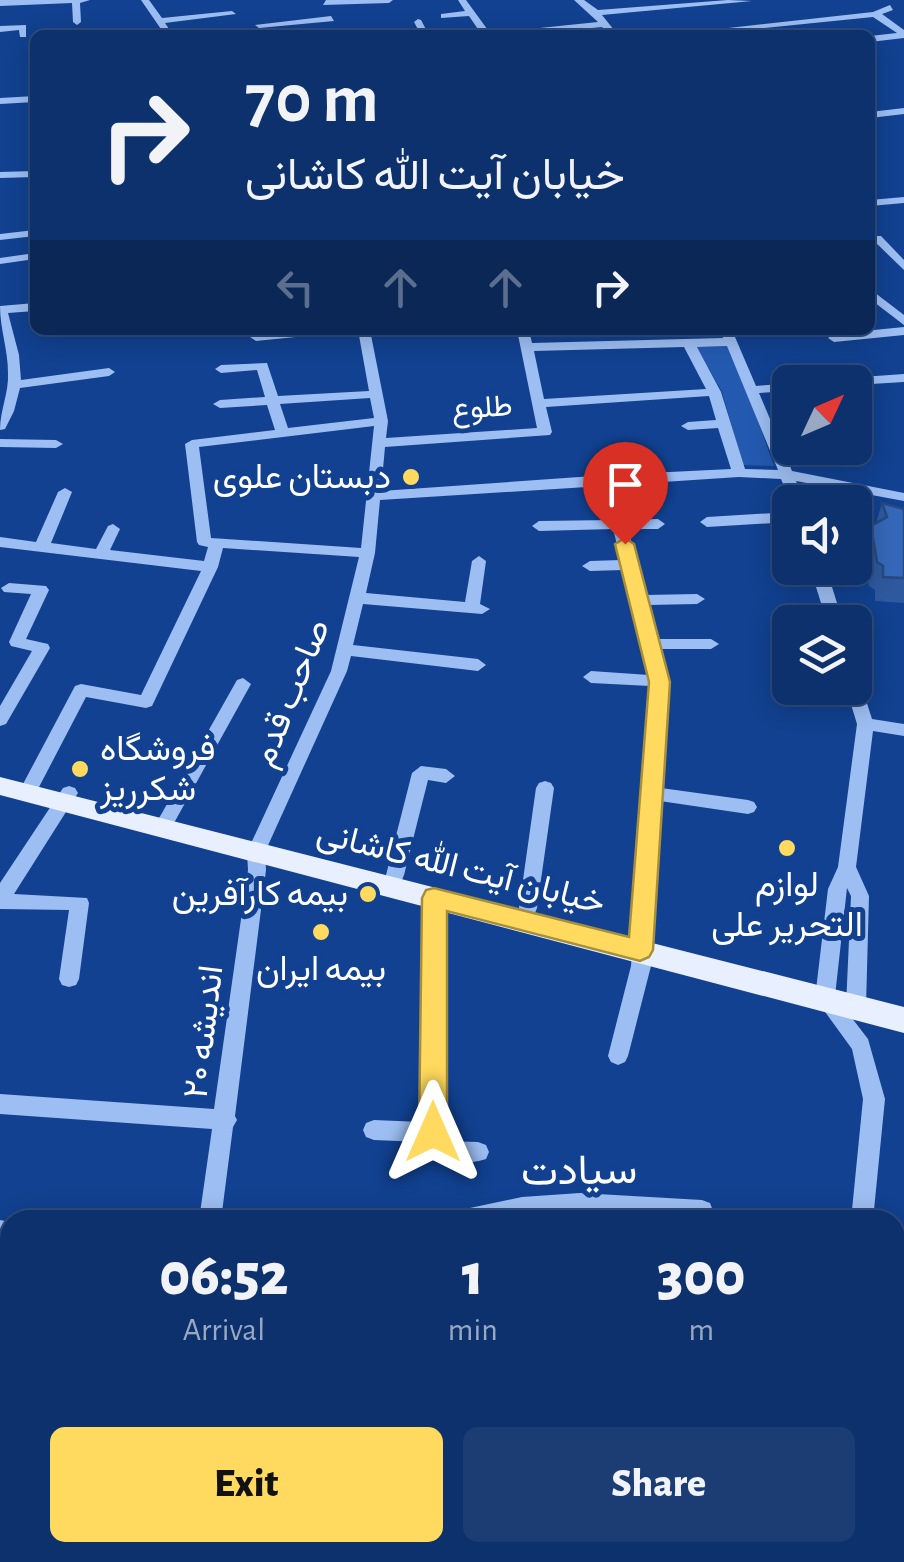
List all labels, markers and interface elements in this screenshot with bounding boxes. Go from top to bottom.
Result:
text: 70 m [245,65,379,135]
icon: right [80,70,210,200]
text: خیابان آیت الله کاشانی [245,153,625,198]
icon: left [268,260,323,315]
icon: ahead [373,260,428,315]
icon: ahead [478,260,533,315]
icon: right [583,260,638,315]
north arrow [772,365,872,465]
map controls [772,365,872,705]
street label: طلوع [451,391,514,429]
pin [583,442,668,545]
icon: arrive [598,457,653,512]
place label: دبستان علوی [213,460,391,498]
marker: دبستان علوی [400,466,422,488]
button: sound [772,485,872,585]
button: layers [772,605,872,705]
street label: صاحب قدم [246,614,340,773]
place label: فروشگاه شکرریز [99,732,216,810]
marker: فروشگاه شکرریز [69,758,91,780]
street label: خیابان آیت الله کاشانی [313,811,610,923]
marker: لوازم التحریر علی [776,837,798,859]
place label: لوازم التحریر علی [711,868,863,946]
place label: بیمه کارآفرین [172,877,348,915]
marker: بیمه کارآفرین [357,883,379,905]
marker: بیمه ایران [310,921,332,943]
place label: بیمه ایران [256,952,386,990]
street label: اندیشه ۲۰ [178,963,231,1101]
position arrow [381,1080,485,1184]
street label: سیادت [521,1149,637,1194]
text: 06:52 [159,1246,288,1306]
text: 1 [462,1246,484,1306]
text: 300 [657,1246,746,1306]
text: Arrival [183,1314,265,1346]
text: min [448,1314,498,1346]
text: m [689,1314,714,1346]
button: Exit [50,1427,443,1542]
button: Share [463,1427,855,1542]

